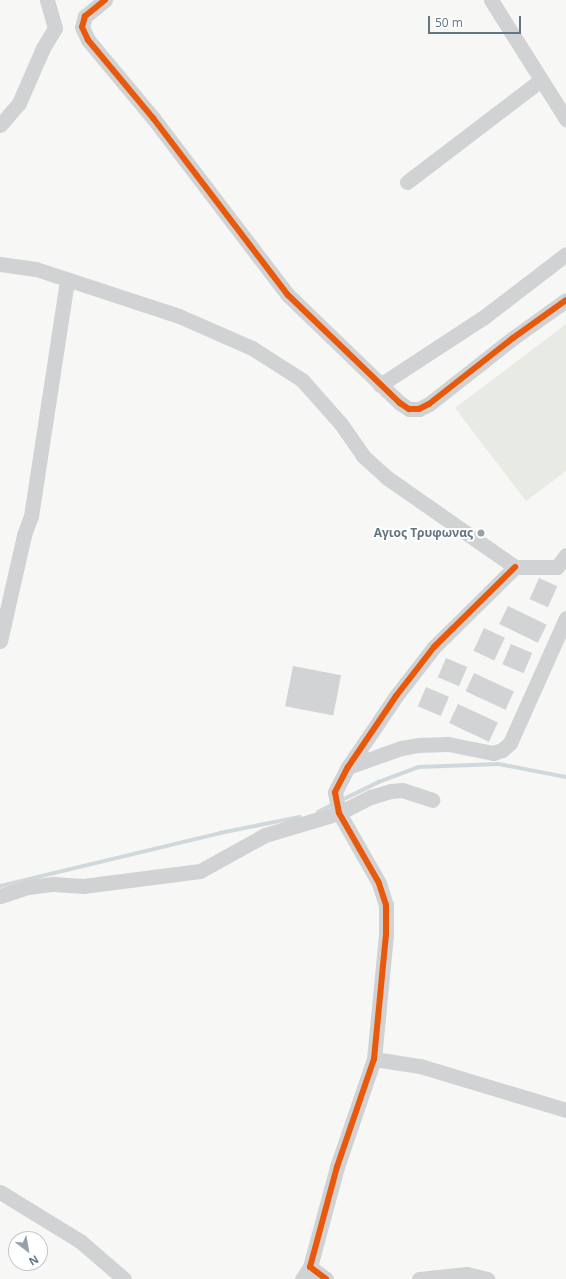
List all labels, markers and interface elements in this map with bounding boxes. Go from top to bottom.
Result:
scale bar [430,8,523,34]
text: 50 m [435,14,463,31]
place label: Αγιος Τρυφωνας [374,526,473,540]
marker: Αγιος Τρυφωνας [476,528,486,538]
north arrow [8,1231,48,1271]
text: N [26,1252,42,1270]

